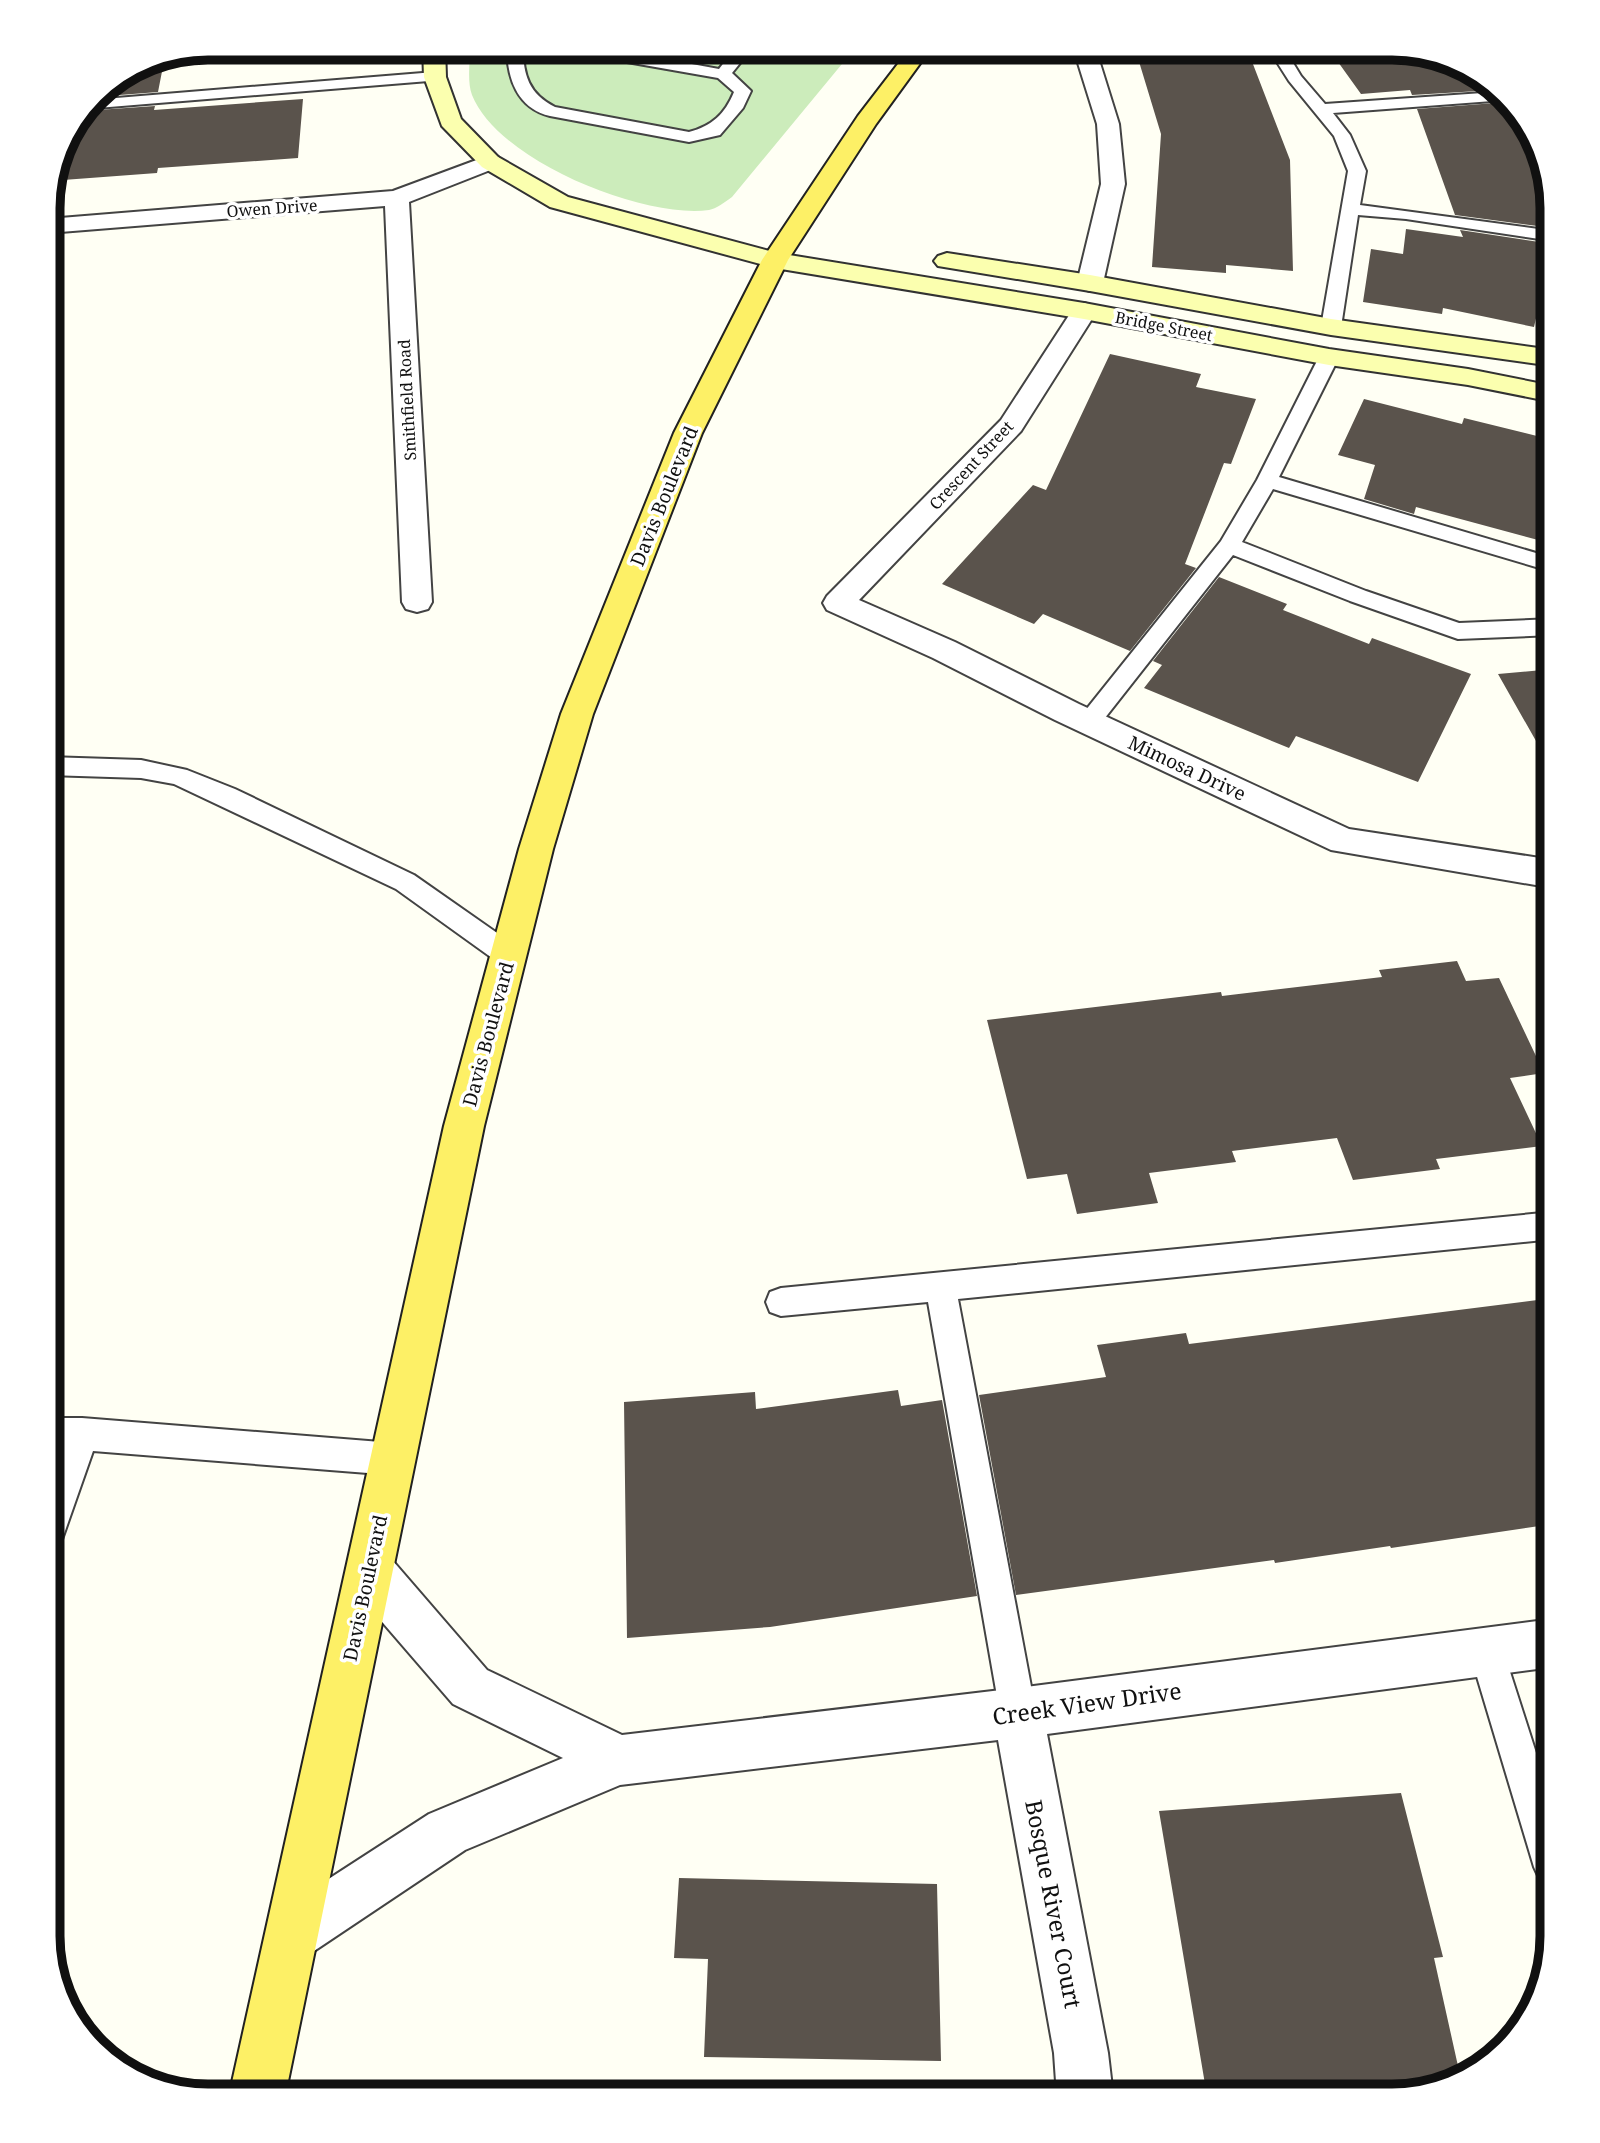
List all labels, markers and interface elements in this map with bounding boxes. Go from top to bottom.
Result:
street label: Owen Drive [226,194,318,222]
street label: Bridge Street [1113,306,1215,346]
street label: Smithfield Road [393,339,421,461]
street label: Crescent Street [924,415,1018,514]
street label: Davis Boulevard [624,422,704,570]
street label: Mimosa Drive [1124,729,1250,807]
street label: Davis Boulevard [456,958,520,1109]
street label: Davis Boulevard [337,1512,393,1664]
street label: Creek View Drive [990,1674,1183,1732]
street label: Bosque River Court [1018,1797,1090,2011]

